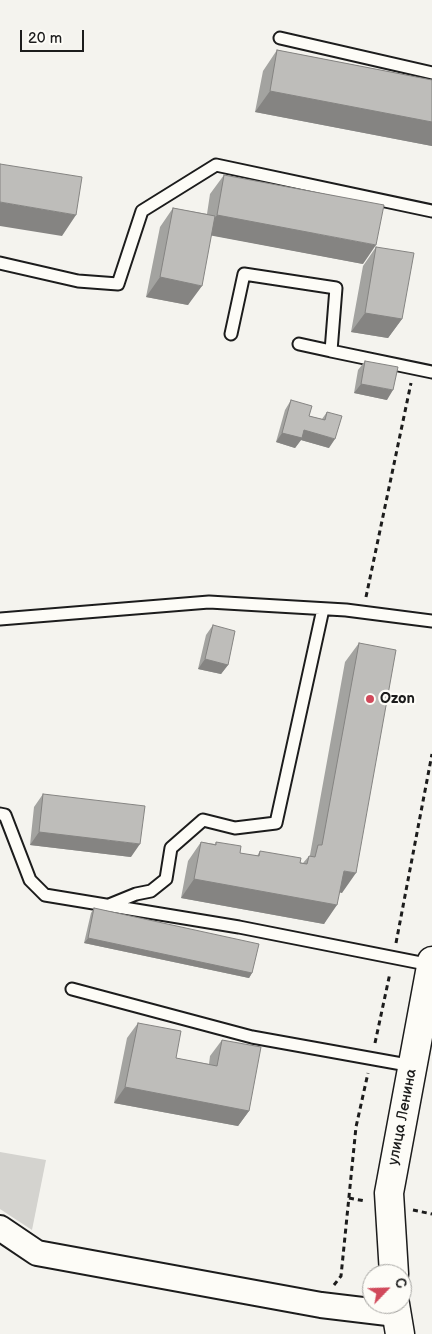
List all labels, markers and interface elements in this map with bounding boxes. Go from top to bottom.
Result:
scale bar [22,20,86,52]
text: 20 m [28,29,62,48]
place label: Ozon [380,690,415,708]
marker: Ozon [364,693,376,705]
street label: улица Ленина [385,1067,421,1167]
north arrow [362,1264,412,1314]
text: С [390,1275,410,1291]

